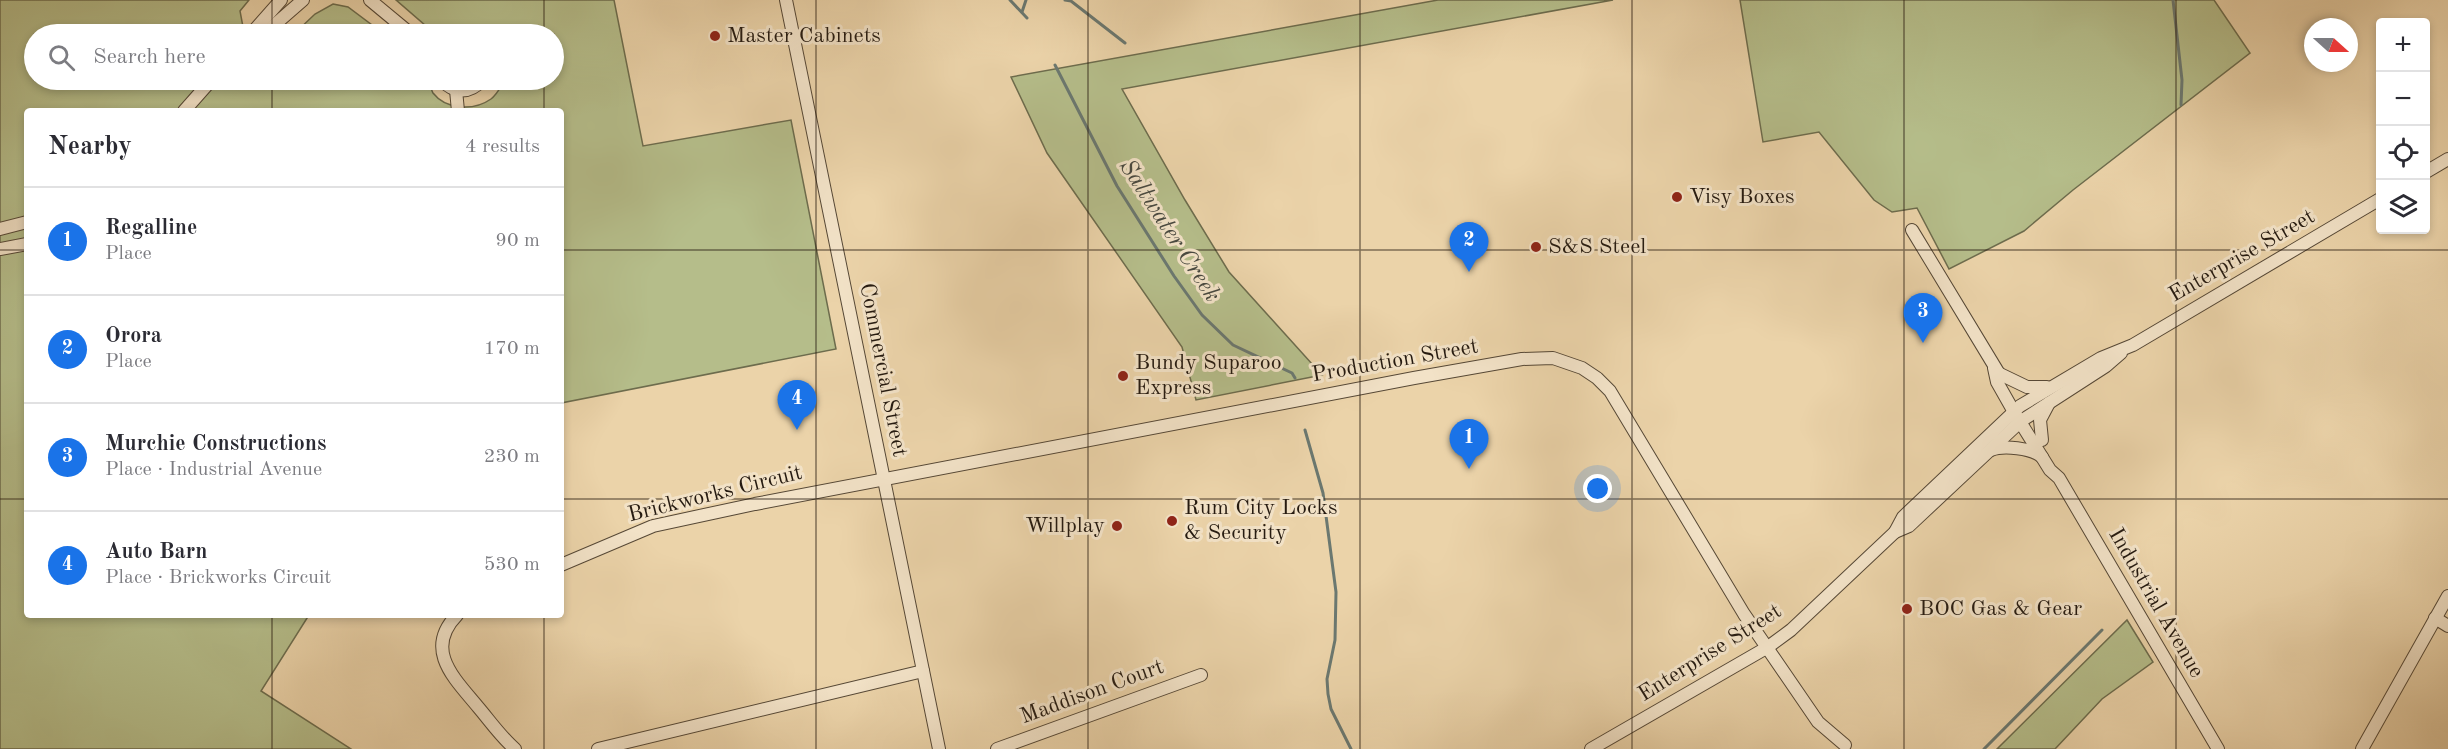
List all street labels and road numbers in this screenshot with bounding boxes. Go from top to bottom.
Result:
street label: Enterprise Street [2165,205,2319,307]
street label: Commercial Street [855,281,911,459]
street label: Production Street [1310,336,1480,386]
street label: Brickworks Circuit [626,462,804,526]
street label: Industrial Avenue [2104,524,2208,682]
street label: Enterprise Street [1634,600,1786,706]
street label: Maddison Court [1017,656,1167,728]

